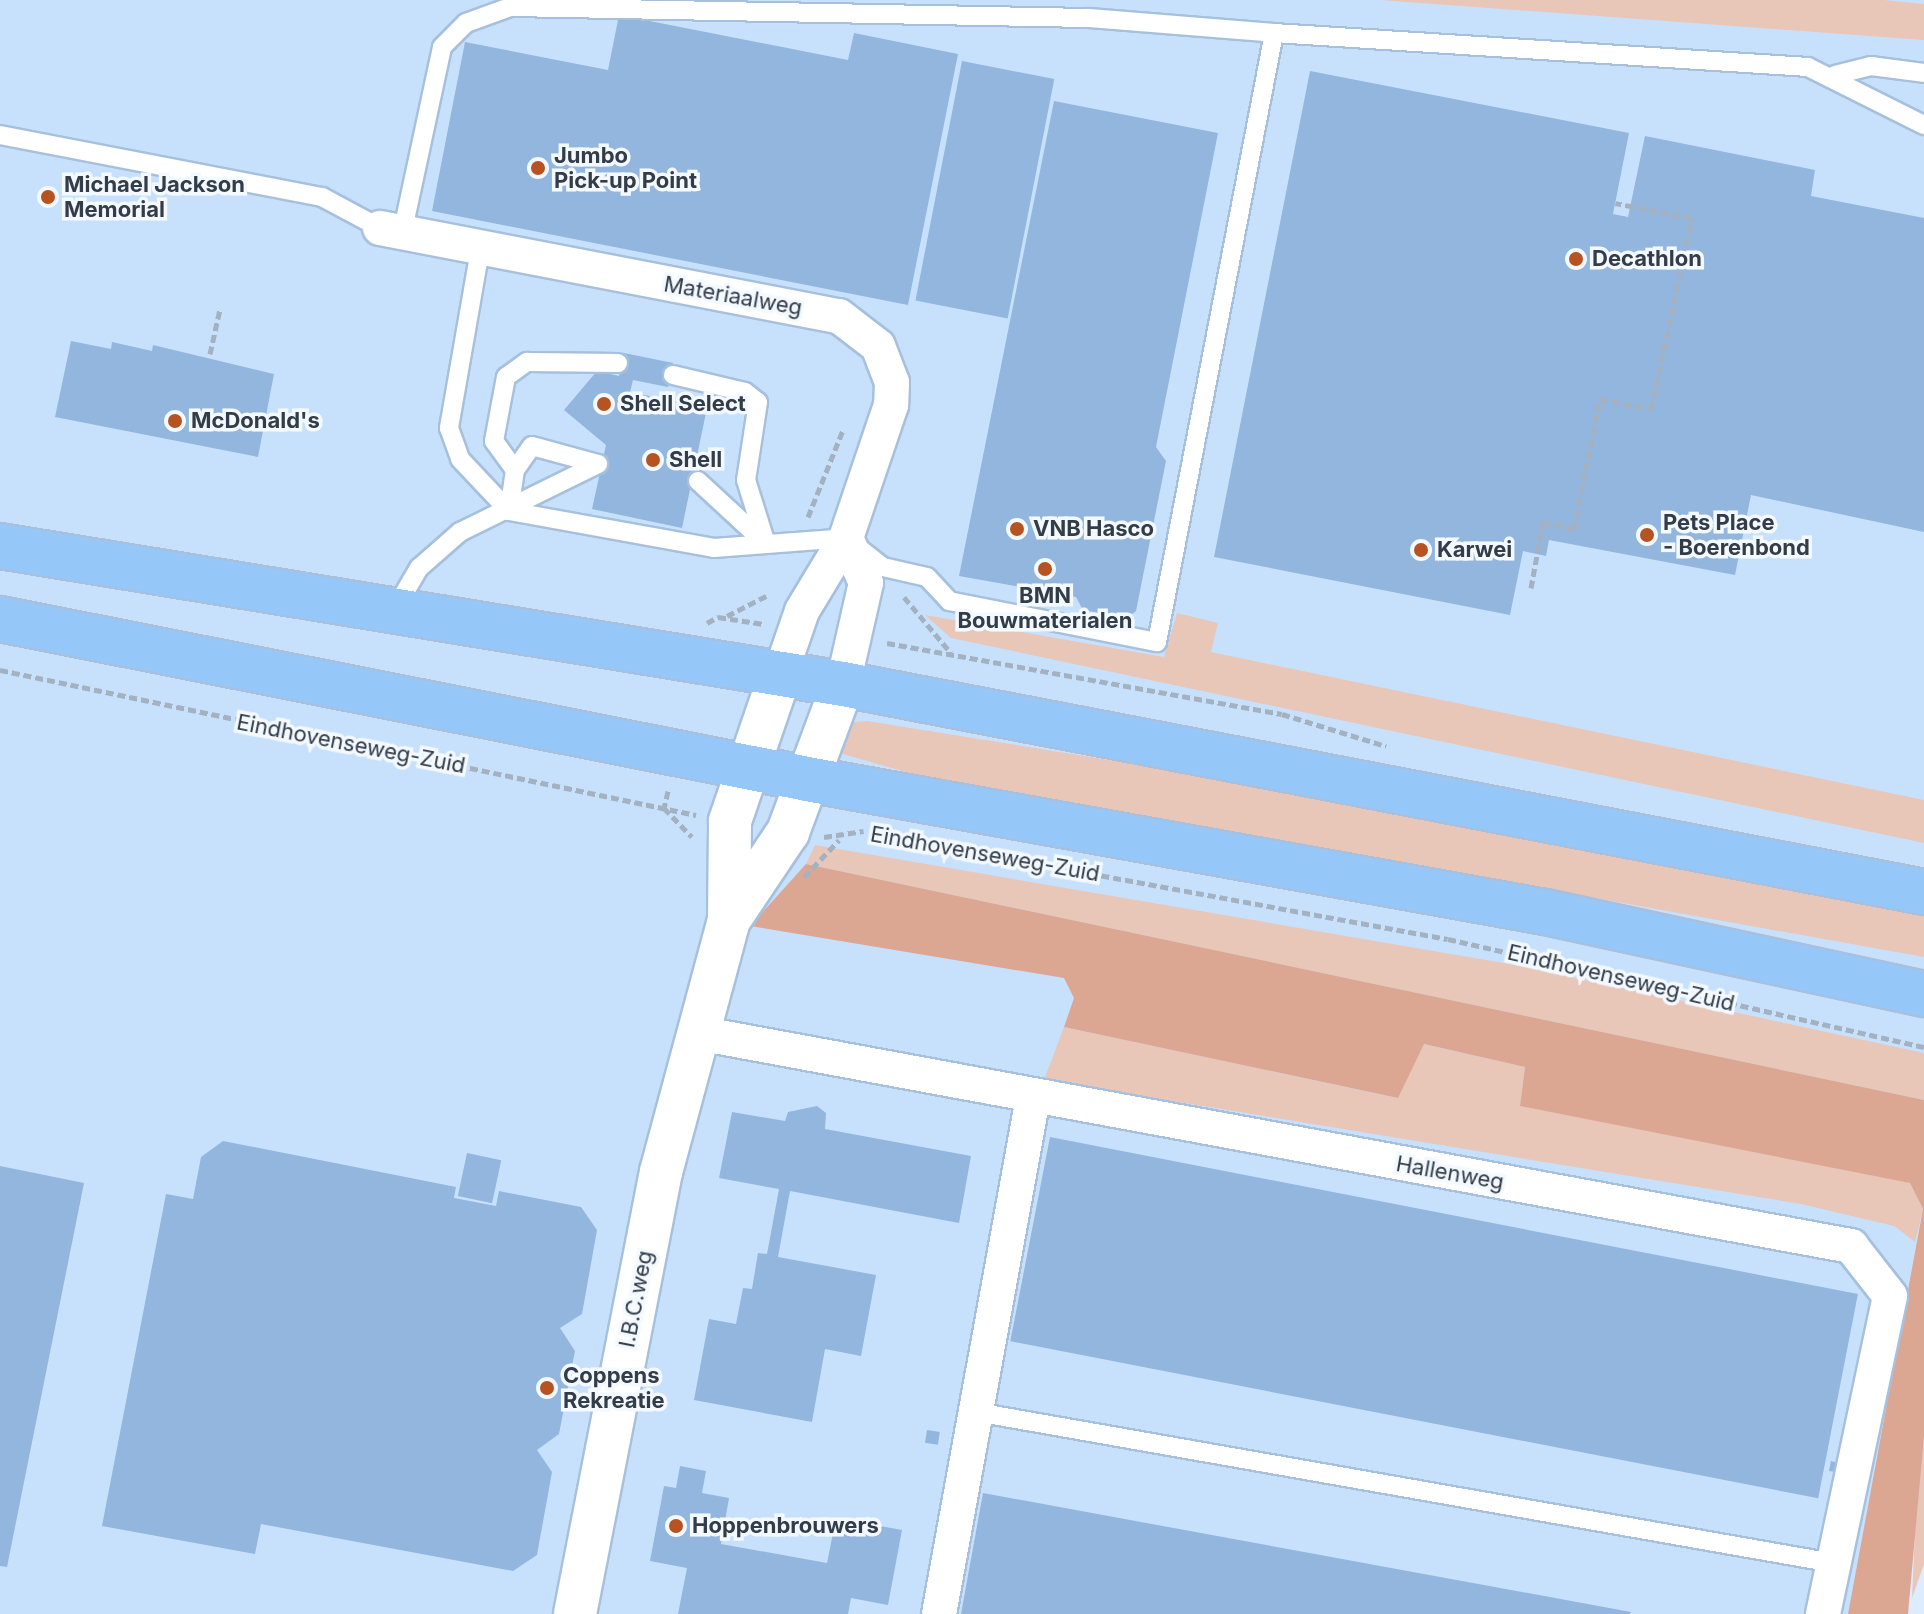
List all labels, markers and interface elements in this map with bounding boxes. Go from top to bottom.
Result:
place label: Jumbo Pick-up Point [554,142,697,194]
marker: Jumbo Pick-up Point [529,159,547,177]
place label: Michael Jackson Memorial [64,171,245,222]
marker: Michael Jackson Memorial [39,188,57,206]
place label: Decathlon [1592,246,1702,272]
marker: Decathlon [1567,250,1585,268]
street label: Materiaalweg [662,271,804,321]
place label: Shell Select [620,391,746,417]
marker: Shell Select [595,395,613,413]
place label: McDonald's [191,408,320,434]
marker: McDonald's [166,412,184,430]
place label: Shell [669,447,722,473]
marker: Shell [644,451,662,469]
place label: Pets Place - Boerenbond [1663,509,1810,560]
place label: VNB Hasco [1033,516,1154,542]
marker: VNB Hasco [1008,520,1026,538]
marker: Pets Place - Boerenbond [1638,526,1656,544]
place label: Karwei [1437,537,1512,563]
marker: Karwei [1412,541,1430,559]
marker: BMN Bouwmaterialen [1036,560,1054,578]
place label: BMN Bouwmaterialen [958,582,1132,634]
street label: Eindhovenseweg-Zuid [234,709,468,779]
street label: Eindhovenseweg-Zuid [868,821,1102,887]
street label: Eindhovenseweg-Zuid [1505,939,1737,1017]
street label: Hallenweg [1394,1151,1506,1195]
street label: I.B.C.weg [614,1248,658,1350]
place label: Coppens Rekreatie [563,1362,665,1414]
marker: Coppens Rekreatie [538,1379,556,1397]
place label: Hoppenbrouwers [692,1513,879,1539]
marker: Hoppenbrouwers [667,1517,685,1535]

